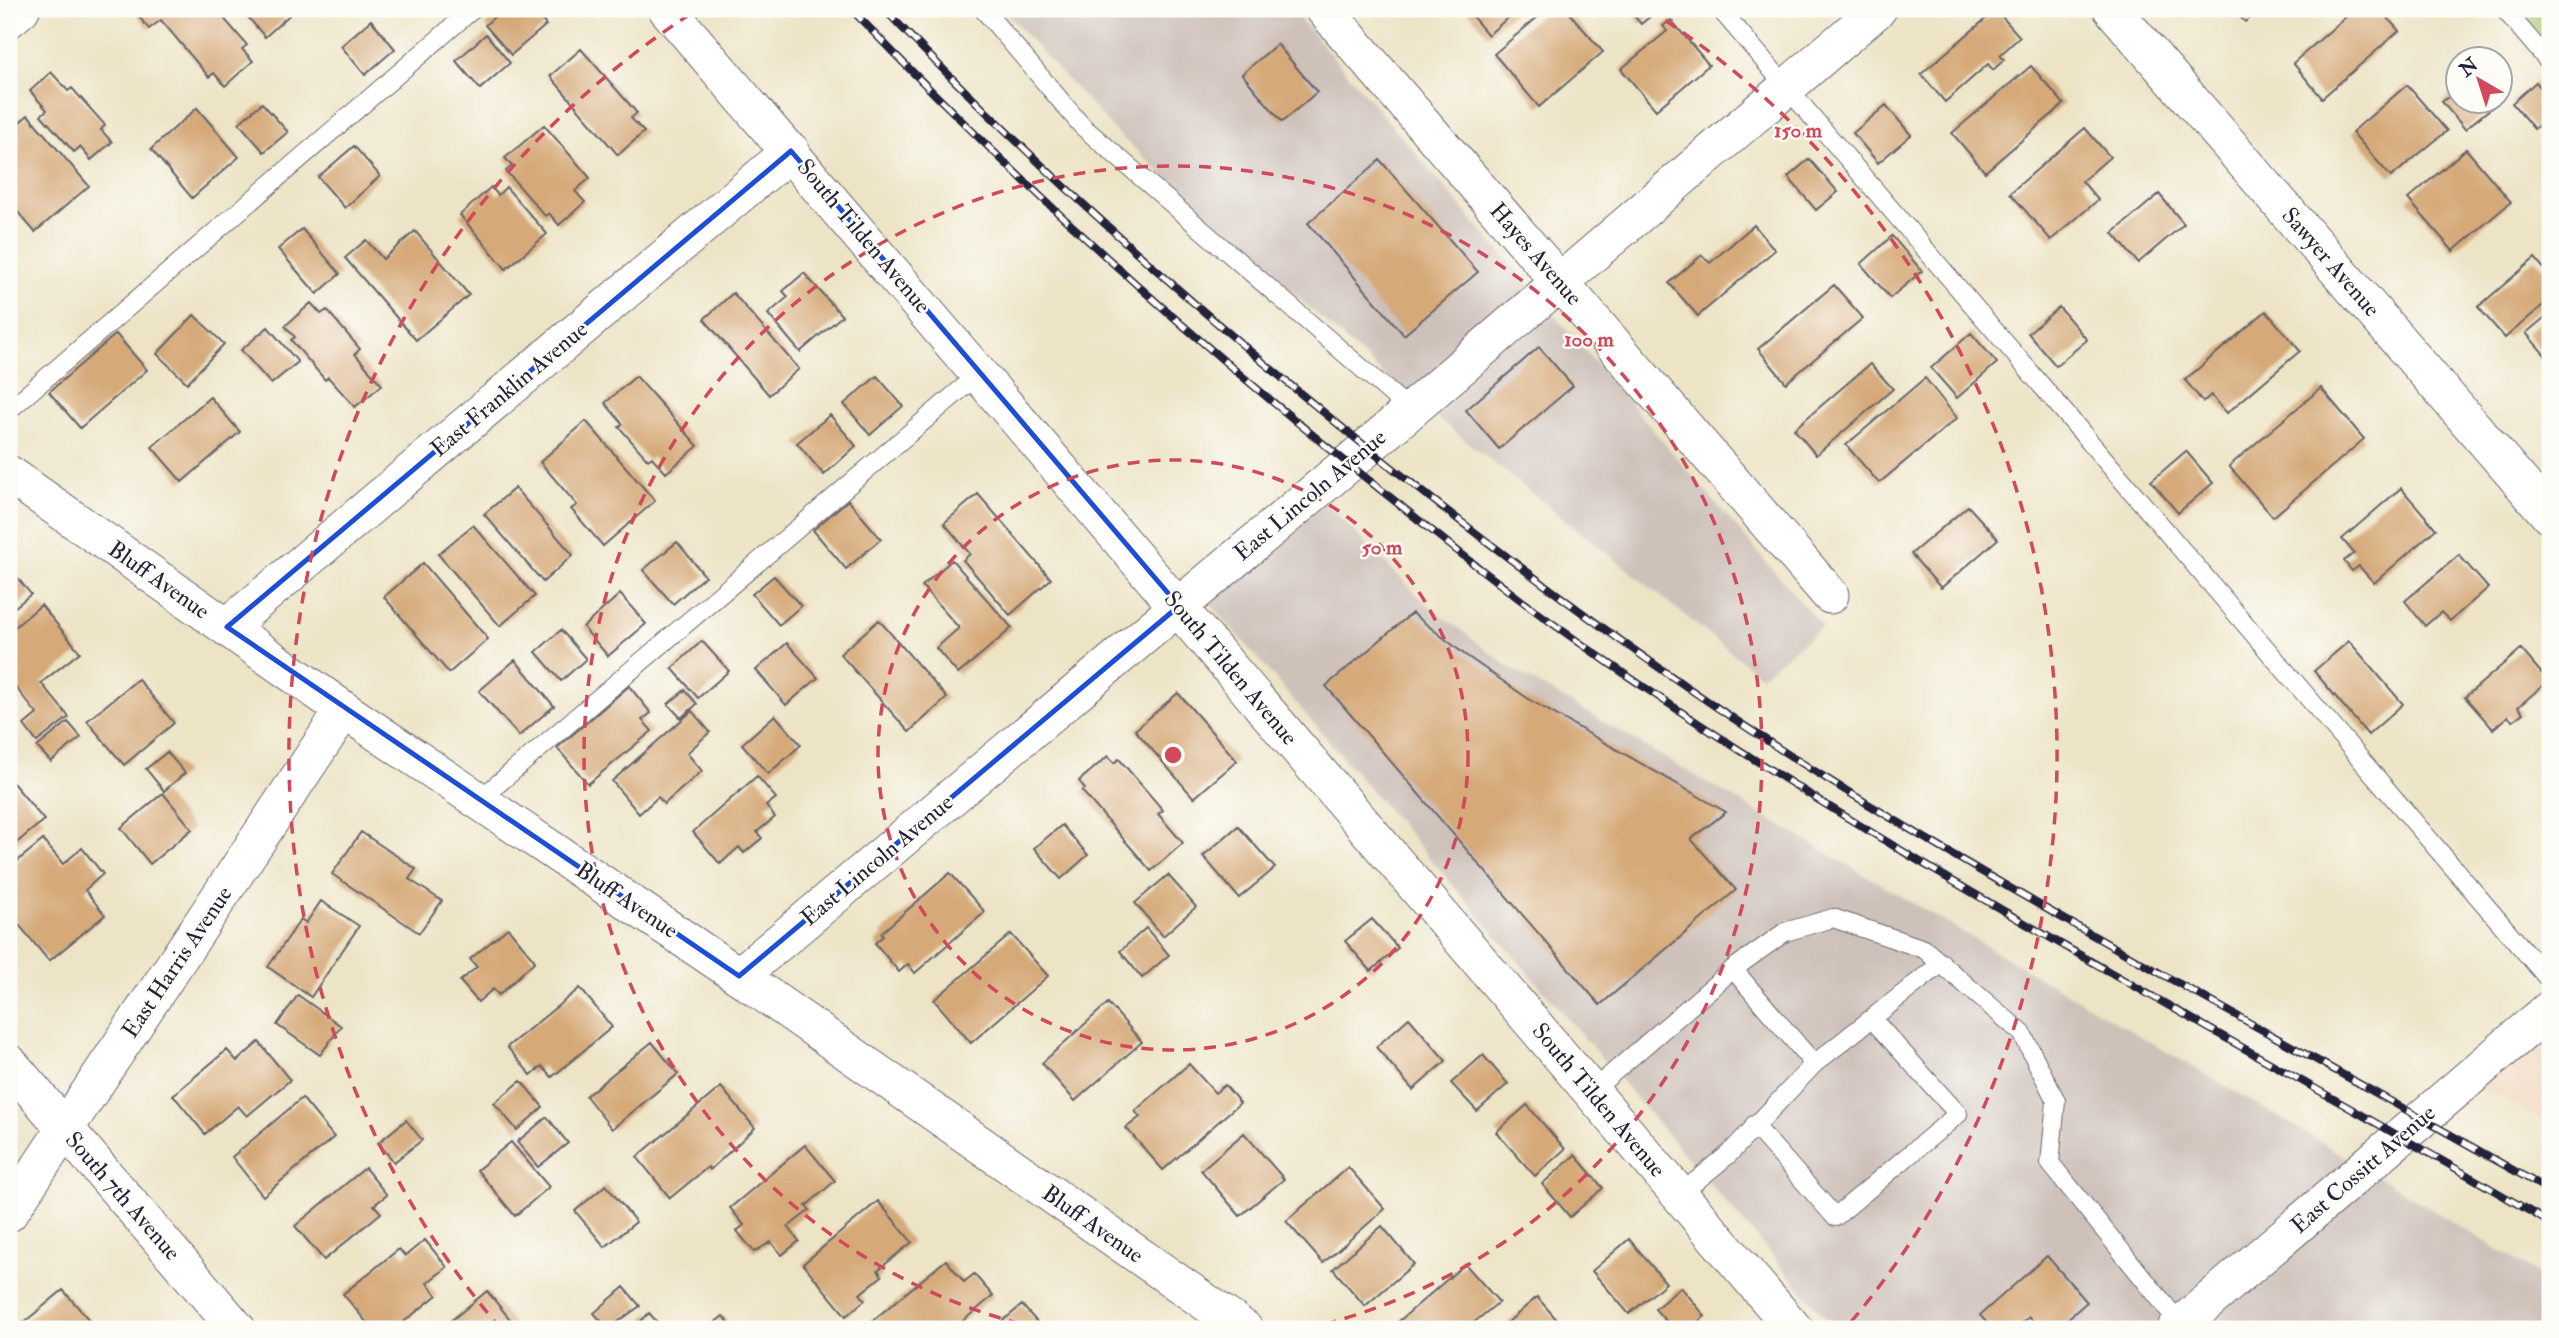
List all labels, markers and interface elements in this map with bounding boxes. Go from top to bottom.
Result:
north arrow [2444,46,2514,116]
text: N [2454,52,2484,83]
text: 150 m [1774,117,1823,144]
street label: South Tilden Avenue [791,153,937,320]
street label: Hayes Avenue [1483,197,1589,312]
street label: Sawyer Avenue [2276,201,2387,323]
street label: East Franklin Avenue [425,315,594,463]
text: 100 m [1564,326,1615,353]
street label: East Lincoln Avenue [1228,423,1392,567]
street label: Bluff Avenue [103,534,216,626]
text: 50 m [1362,534,1403,561]
street label: South Tilden Avenue [1158,585,1304,752]
centre of rings [1161,743,1185,767]
street label: East Lincoln Avenue [795,788,959,932]
street label: Bluff Avenue [570,855,684,945]
street label: East Harris Avenue [115,880,239,1044]
street label: South Tilden Avenue [1526,1017,1672,1184]
street label: East Cossitt Avenue [2285,1098,2442,1240]
street label: South 7th Avenue [59,1126,187,1267]
street label: Bluff Avenue [1037,1178,1150,1270]

